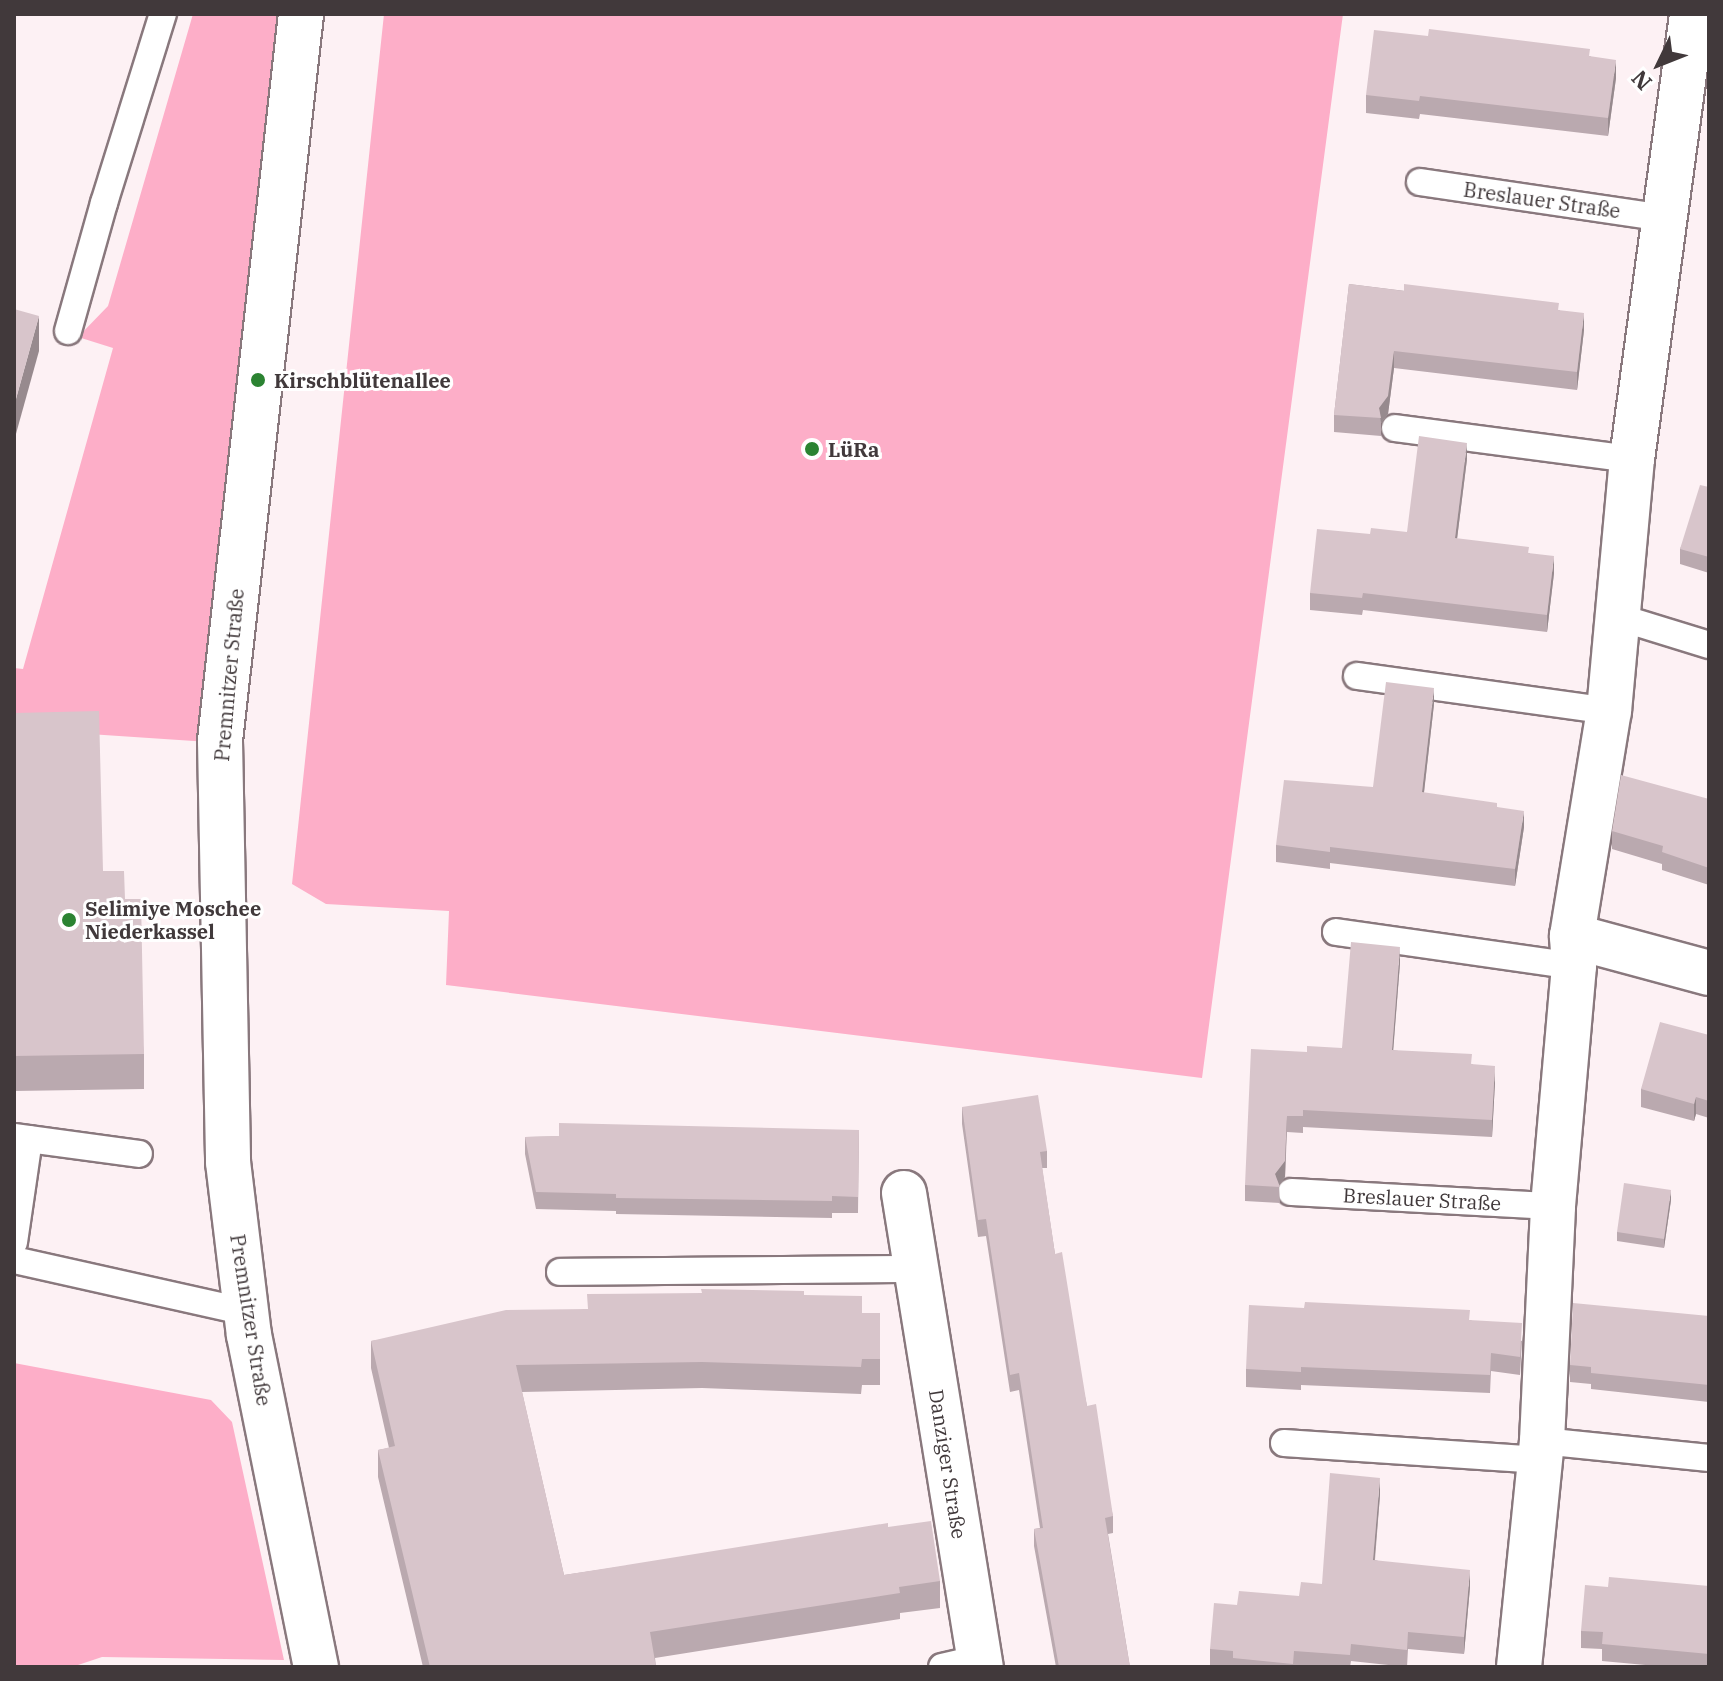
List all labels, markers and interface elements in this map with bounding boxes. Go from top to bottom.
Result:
north arrow [1619,24,1699,104]
text: N [1625,64,1658,97]
street label: Breslauer Straße [1462,177,1622,223]
place label: Kirschblütenallee [274,368,451,392]
marker: Kirschblütenallee [249,371,267,389]
place label: LüRa [828,437,879,461]
marker: LüRa [803,440,821,458]
street label: Premnitzer Straße [209,588,249,762]
place label: Selimiye Moschee Niederkassel [85,896,261,943]
marker: Selimiye Moschee Niederkassel [60,911,78,929]
street label: Breslauer Straße [1342,1183,1502,1215]
street label: Premnitzer Straße [226,1232,276,1408]
street label: Danziger Straße [924,1387,972,1541]

